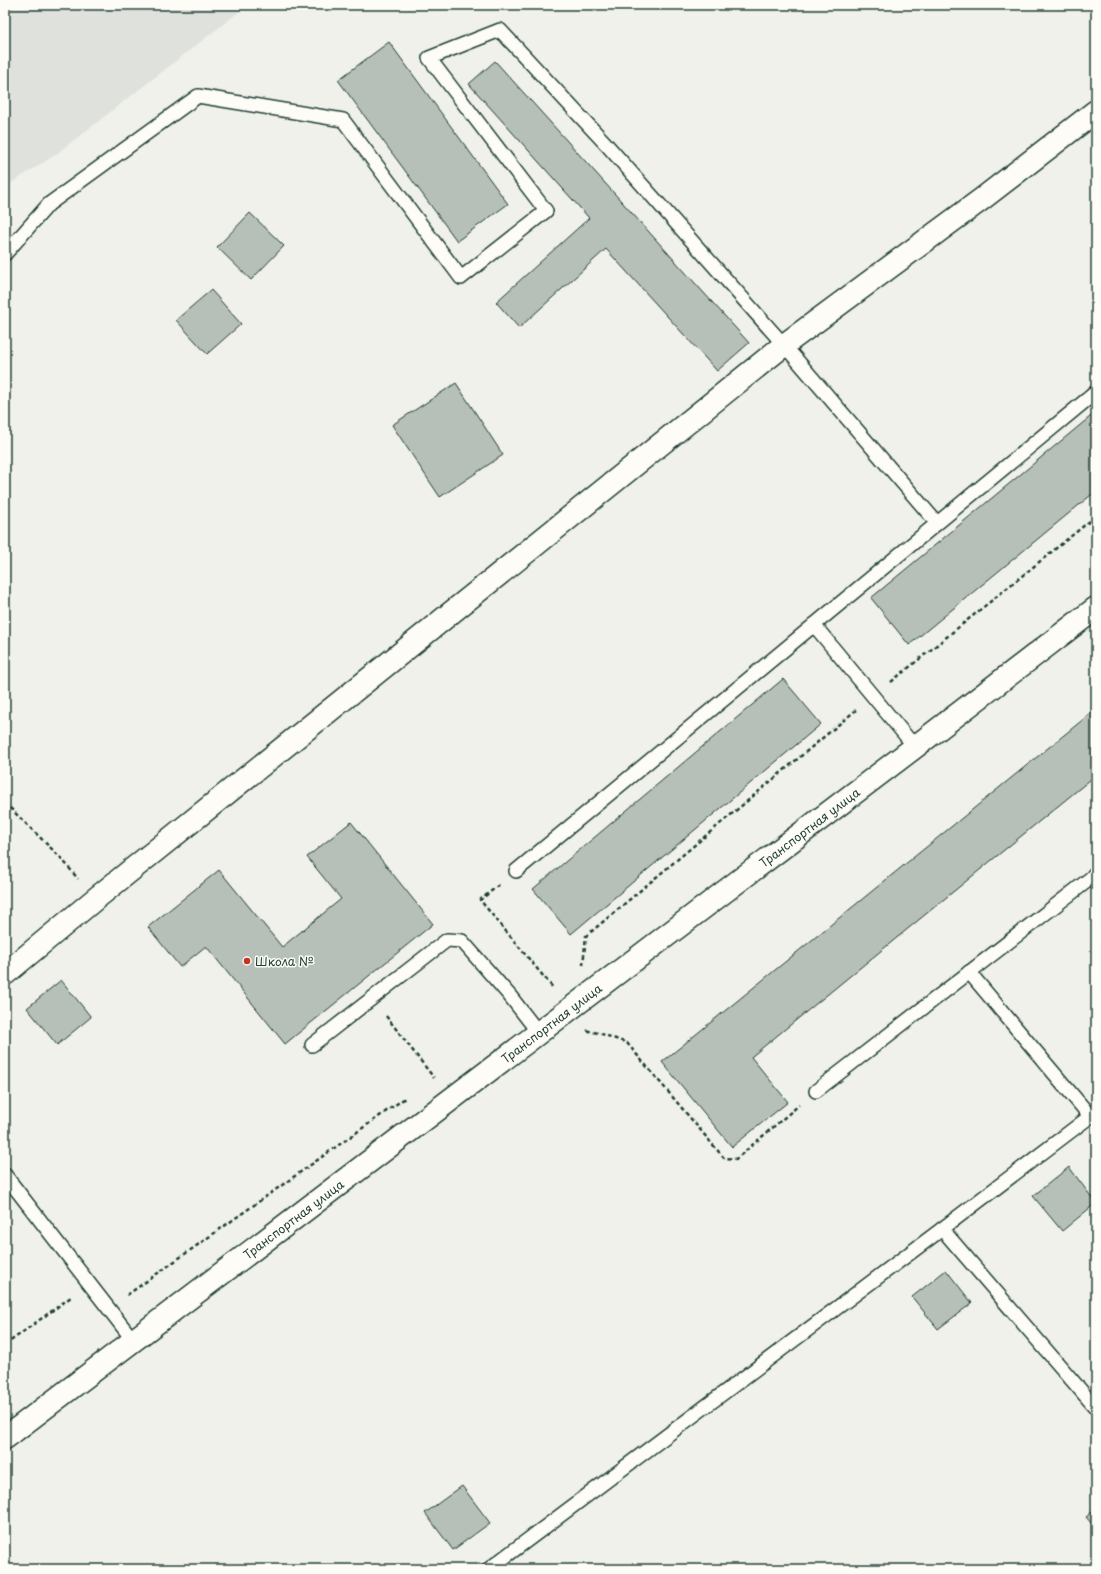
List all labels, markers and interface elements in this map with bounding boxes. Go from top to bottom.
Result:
street label: Транспортная улица [755,783,864,871]
place label: Школа № [255,952,314,970]
marker: Школа № [242,956,252,966]
street label: Транспортная улица [497,979,606,1067]
street label: Транспортная улица [239,1175,348,1263]

